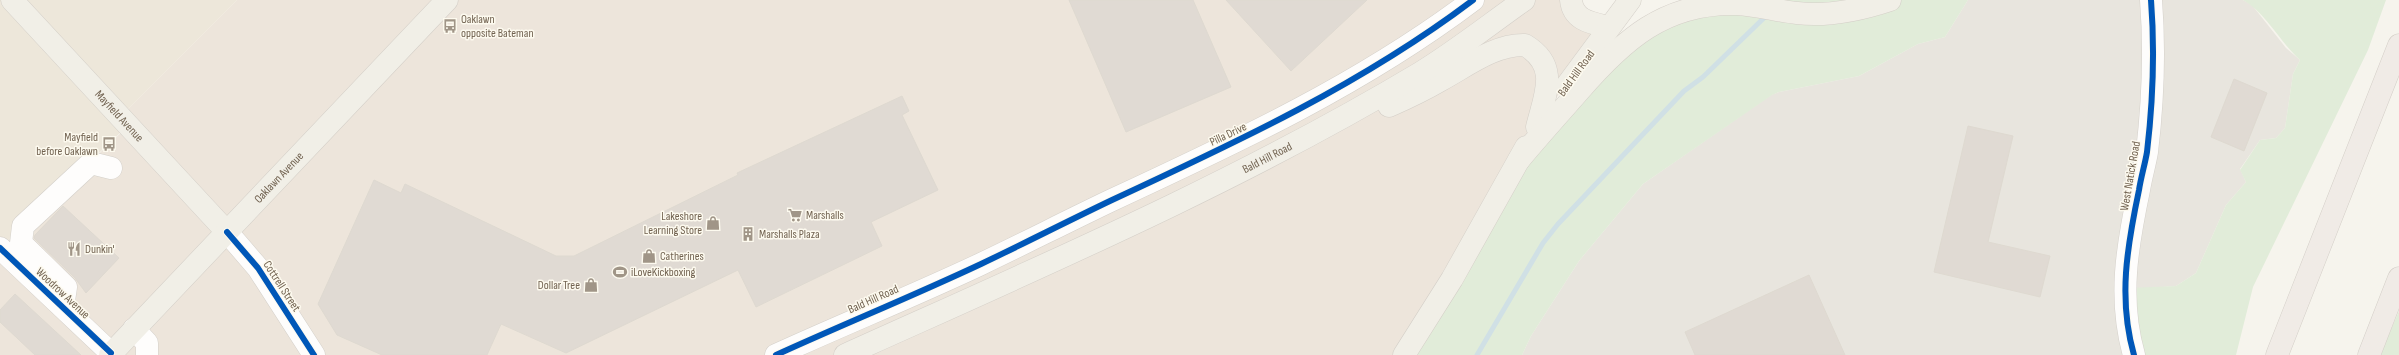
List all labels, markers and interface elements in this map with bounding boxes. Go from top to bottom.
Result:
place label: Oaklawn opposite Bateman [461,12,534,41]
bus stop icon: Oaklawn opposite Bateman [442,18,458,34]
street label: Bald Hill Road [1555,47,1598,99]
street label: Mayfield Avenue [91,87,147,145]
street label: Pilla Drive [1207,119,1249,150]
place label: Mayfield before Oaklawn [36,130,98,159]
bus stop icon: Mayfield before Oaklawn [101,136,117,152]
street label: Bald Hill Road [1240,139,1295,177]
street label: West Natick Road [2117,140,2144,212]
street label: Oaklawn Avenue [251,149,307,206]
supermarket icon: Marshalls [787,207,803,223]
place label: Marshalls [806,208,844,223]
place label: Lakeshore Learning Store [644,209,702,238]
shop icon: Lakeshore Learning Store [705,215,721,231]
building icon: Marshalls Plaza [740,226,756,242]
place label: Marshalls Plaza [759,227,820,242]
restaurant icon: Dunkin' [66,241,82,257]
place label: Dunkin' [85,242,115,257]
shop icon: Catherines [641,248,657,264]
place label: Catherines [660,249,704,264]
street label: Cottrell Street [260,258,304,315]
street label: Woodrow Avenue [32,264,93,322]
sports icon: iLoveKickboxing [612,264,628,280]
place label: iLoveKickboxing [631,265,696,280]
shop icon: Dollar Tree [583,277,599,293]
place label: Dollar Tree [538,278,580,293]
street label: Bald Hill Road [846,282,901,317]

